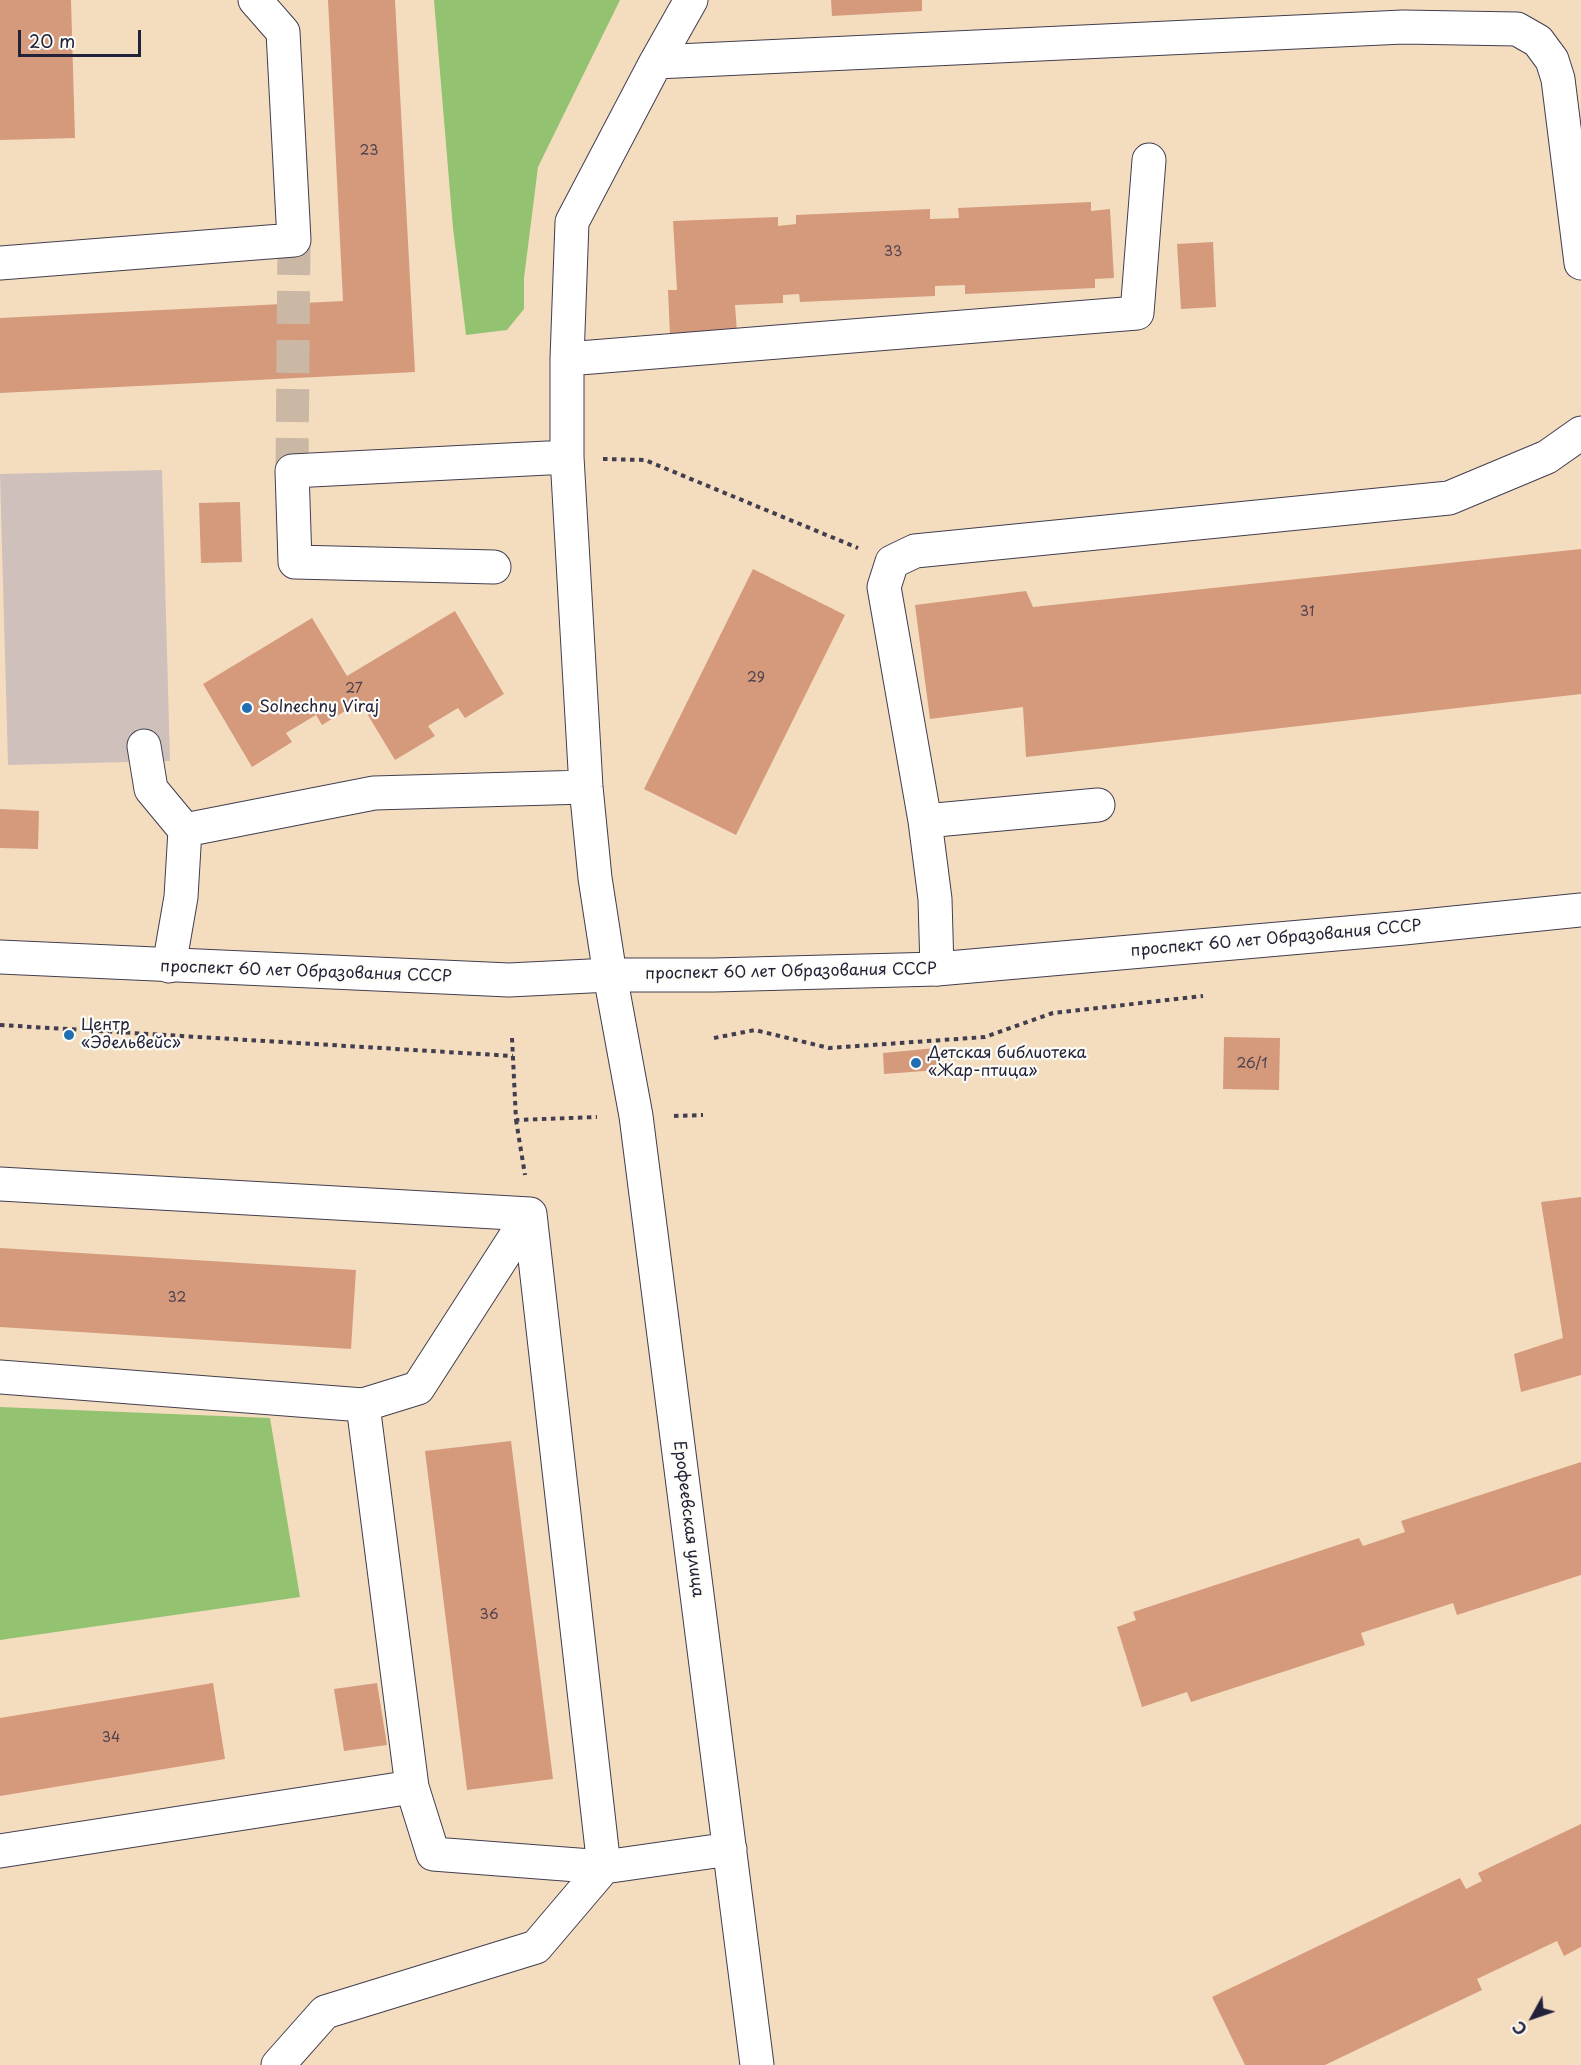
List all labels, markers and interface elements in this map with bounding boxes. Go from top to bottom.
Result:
scale bar [21,18,144,56]
text: 20 m [29,27,75,54]
house number: 23 [360,143,378,159]
house number: 33 [884,244,902,260]
house number: 31 [1300,604,1314,620]
house number: 29 [747,670,765,686]
house number: 27 [345,681,363,697]
place label: Solnechny Viraj [259,698,379,718]
marker: Solnechny Viraj [240,701,254,715]
street label: проспект 60 лет Образования СССР [1130,917,1422,961]
street label: проспект 60 лет Образования СССР [160,957,452,987]
street label: проспект 60 лет Образования СССР [645,960,937,984]
place label: Центр «Эдельвейс» [81,1016,181,1054]
marker: Центр «Эдельвейс» [62,1028,76,1042]
place label: Детская библиотека «Жар-птица» [928,1044,1087,1082]
marker: Детская библиотека «Жар-птица» [909,1056,923,1070]
house number: 26/1 [1236,1056,1268,1072]
house number: 32 [168,1290,186,1306]
street label: Ерофеевская улица [669,1440,707,1598]
house number: 36 [479,1607,499,1623]
house number: 34 [102,1730,120,1746]
north arrow [1503,1987,1563,2047]
text: С [1506,2016,1532,2041]

